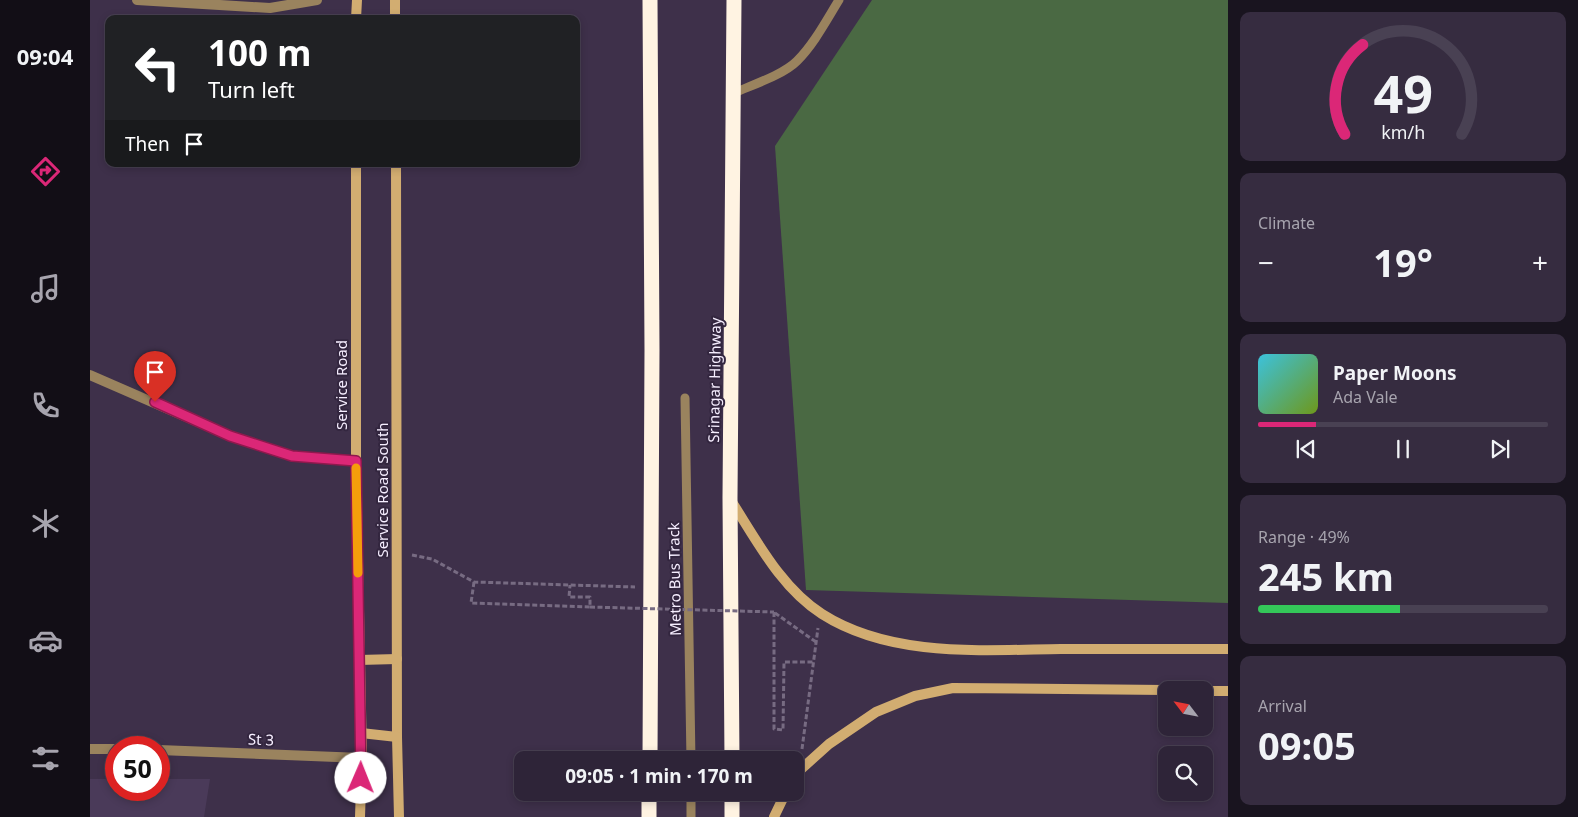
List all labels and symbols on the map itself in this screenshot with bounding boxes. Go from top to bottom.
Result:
street label: Srinagar Highway [703,317,725,443]
street label: Service Road [331,340,351,430]
pin [134,351,176,402]
street label: Service Road South [372,422,392,558]
street label: Metro Bus Track [663,522,685,636]
north arrow [1158,681,1212,736]
street label: St 3 [248,729,274,749]
speed limit sign: 50 [105,736,170,801]
position arrow [334,751,386,803]

